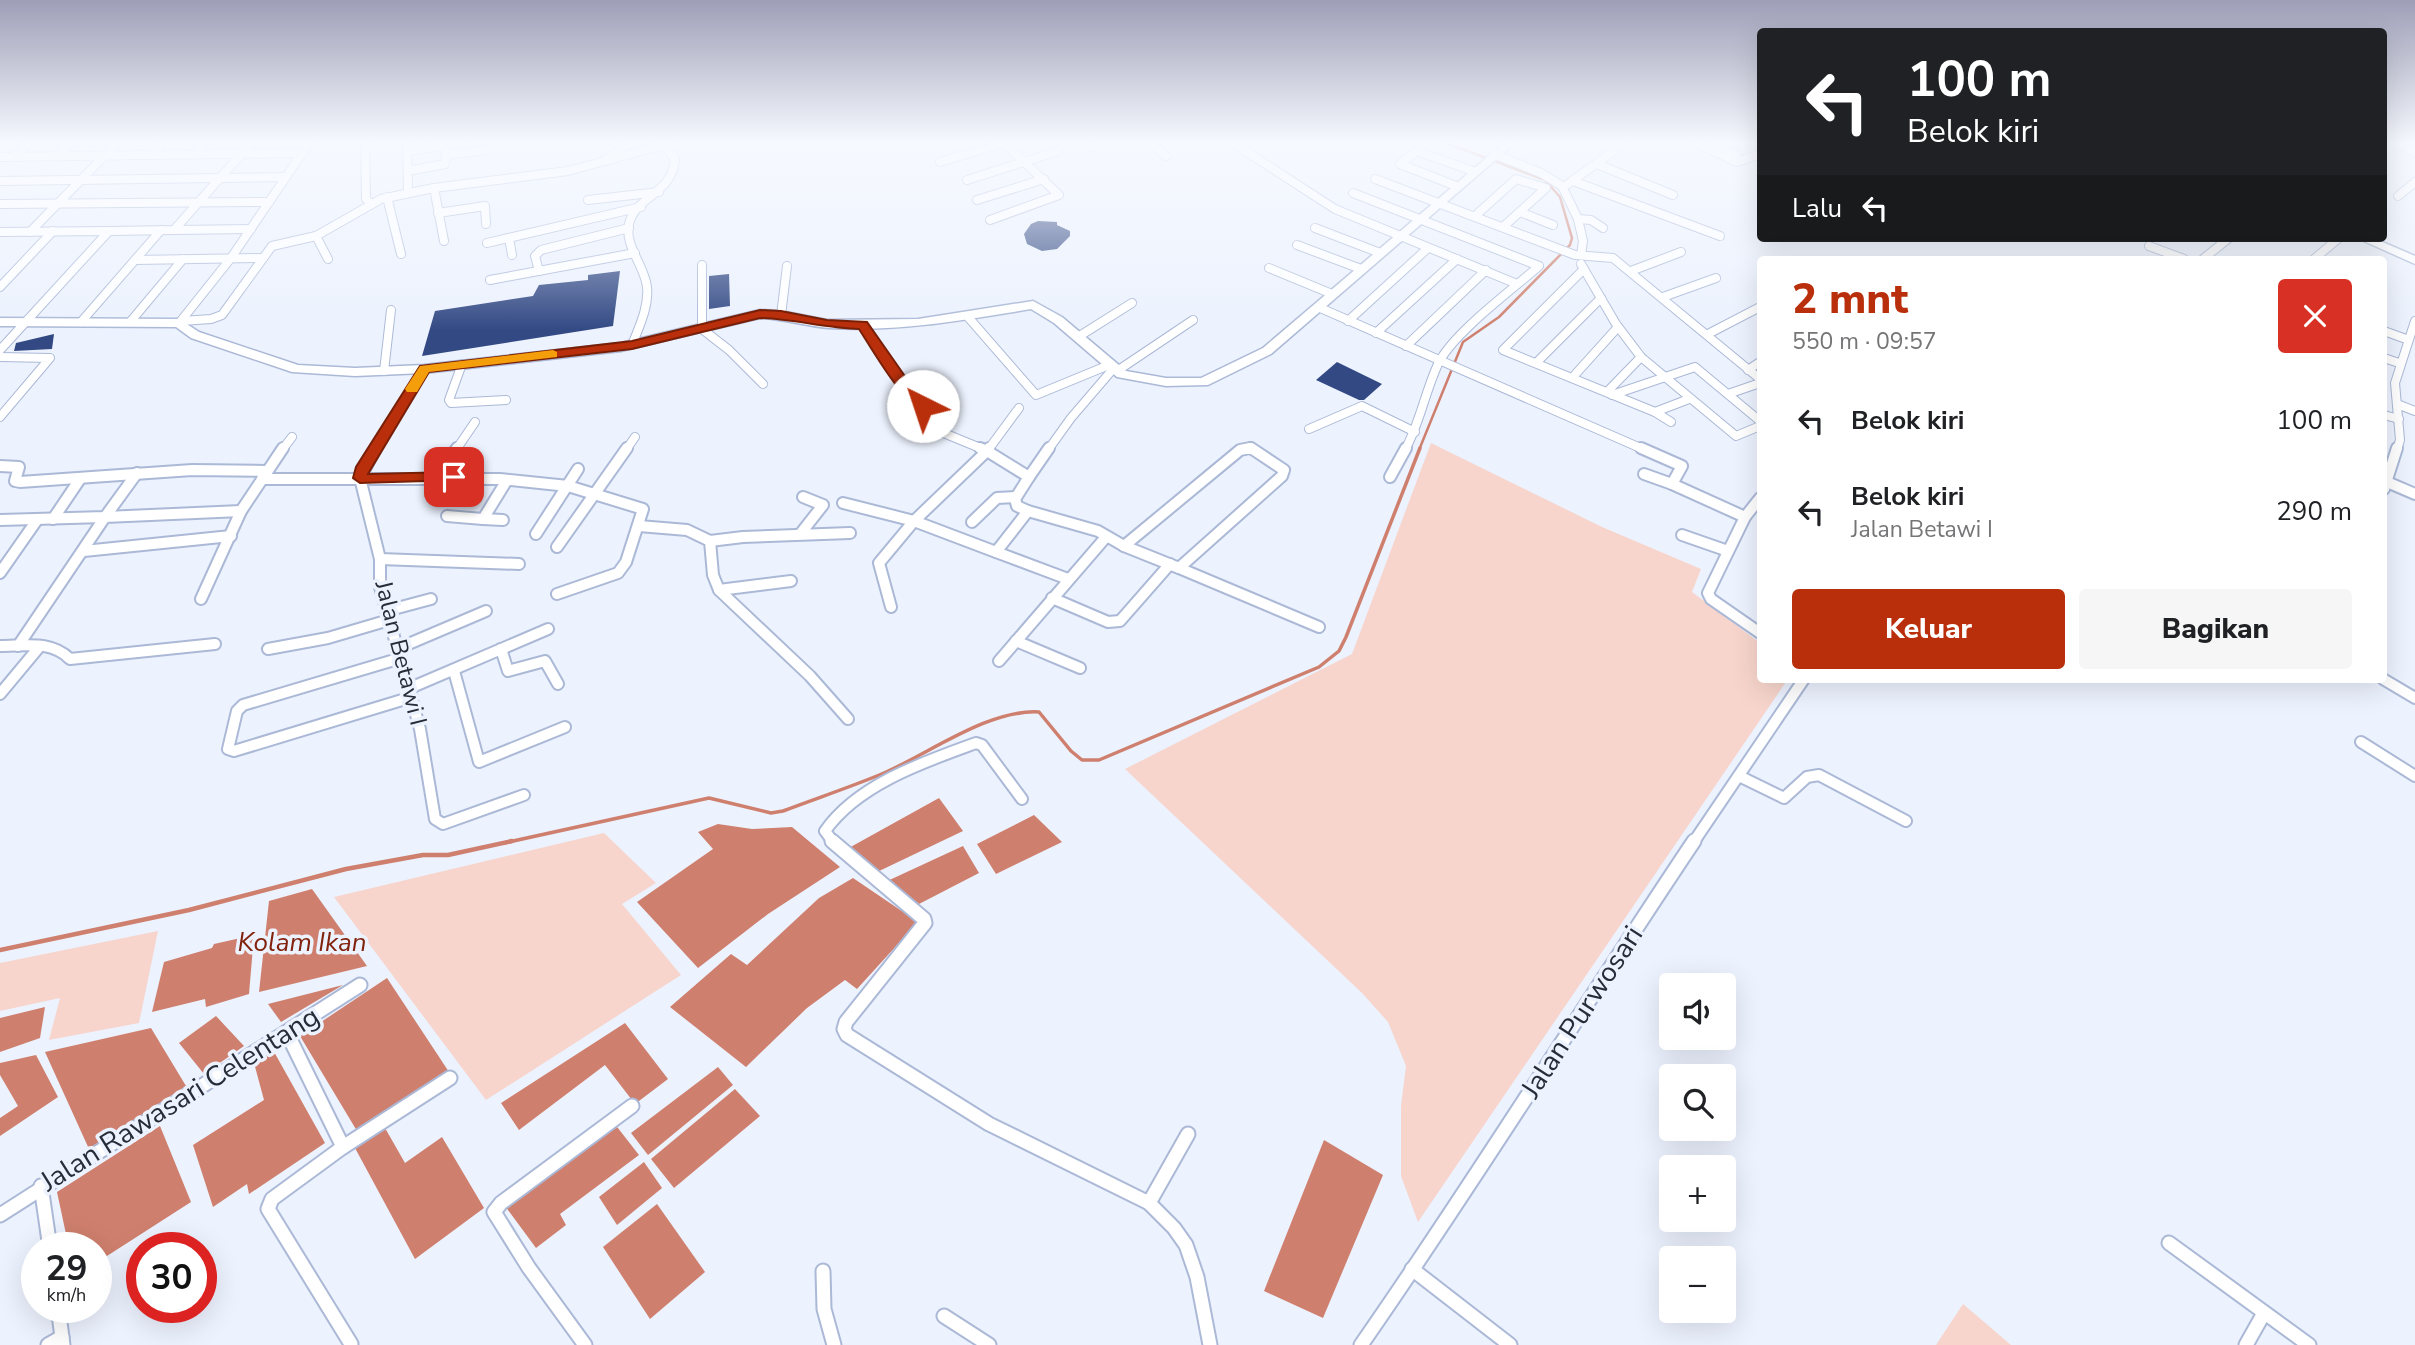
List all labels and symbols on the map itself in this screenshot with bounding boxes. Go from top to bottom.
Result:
position arrow [886,369,960,443]
pin [424,447,484,507]
street label: Jalan Betawi I [367,576,434,729]
street label: Jalan Purwosari [1512,919,1652,1106]
water label: Kolam Ikan [238,925,366,960]
street label: Jalan Rawasari Celentang [32,997,327,1201]
speed limit sign: 30 [126,1232,217,1323]

